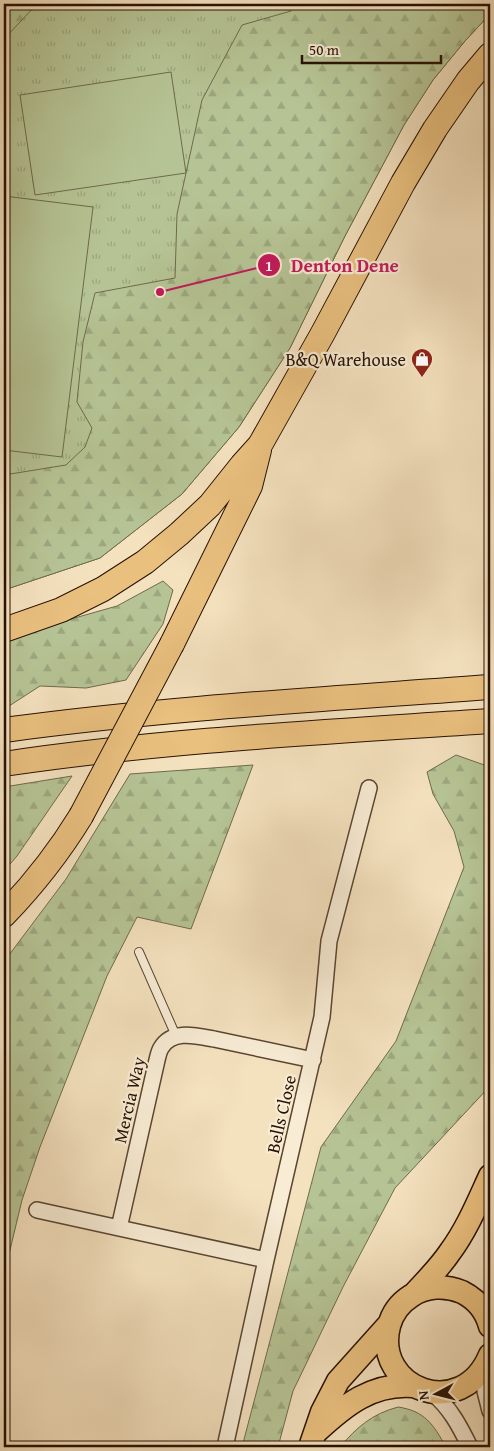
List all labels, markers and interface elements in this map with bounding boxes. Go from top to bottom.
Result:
scale bar [302,32,440,64]
text: 50 m [309,39,340,60]
callout: Denton Dene [256,248,409,282]
text: Denton Dene [291,251,399,279]
text: 1 [265,255,273,276]
place label: B&Q Warehouse [285,346,406,373]
shop icon: B&Q Warehouse [410,347,434,378]
street label: Mercia Way [106,1054,152,1146]
street label: Bells Close [259,1072,303,1156]
north arrow [412,1368,462,1418]
text: N [413,1389,434,1401]

